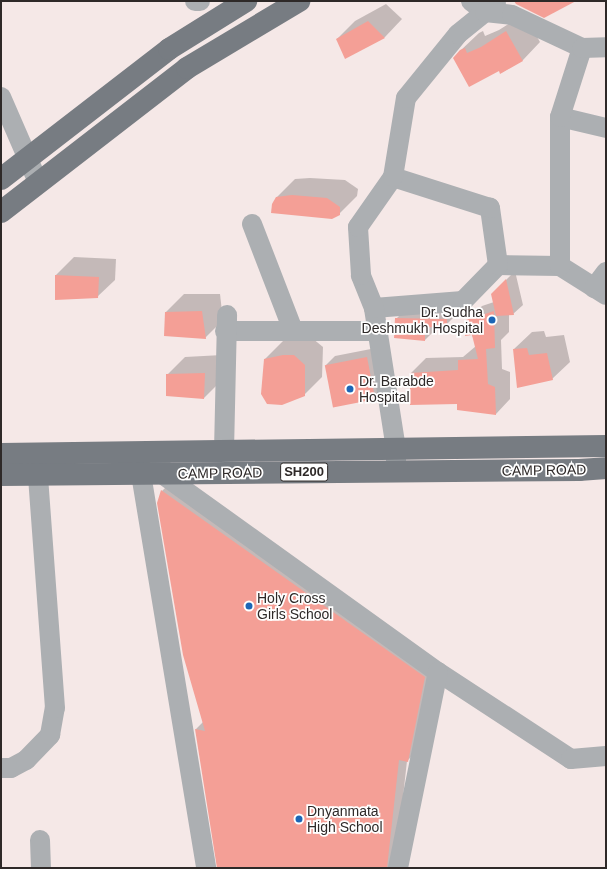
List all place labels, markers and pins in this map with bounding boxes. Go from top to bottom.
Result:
place label: Dr. Sudha Deshmukh Hospital [362,304,483,336]
marker: Dr. Sudha Deshmukh Hospital [486,314,498,326]
place label: Dr. Barabde Hospital [359,373,434,406]
marker: Dr. Barabde Hospital [344,383,356,395]
place label: Holy Cross Girls School [257,590,332,622]
marker: Holy Cross Girls School [244,601,254,611]
place label: Dnyanmata High School [307,803,382,836]
marker: Dnyanmata High School [294,814,304,824]

